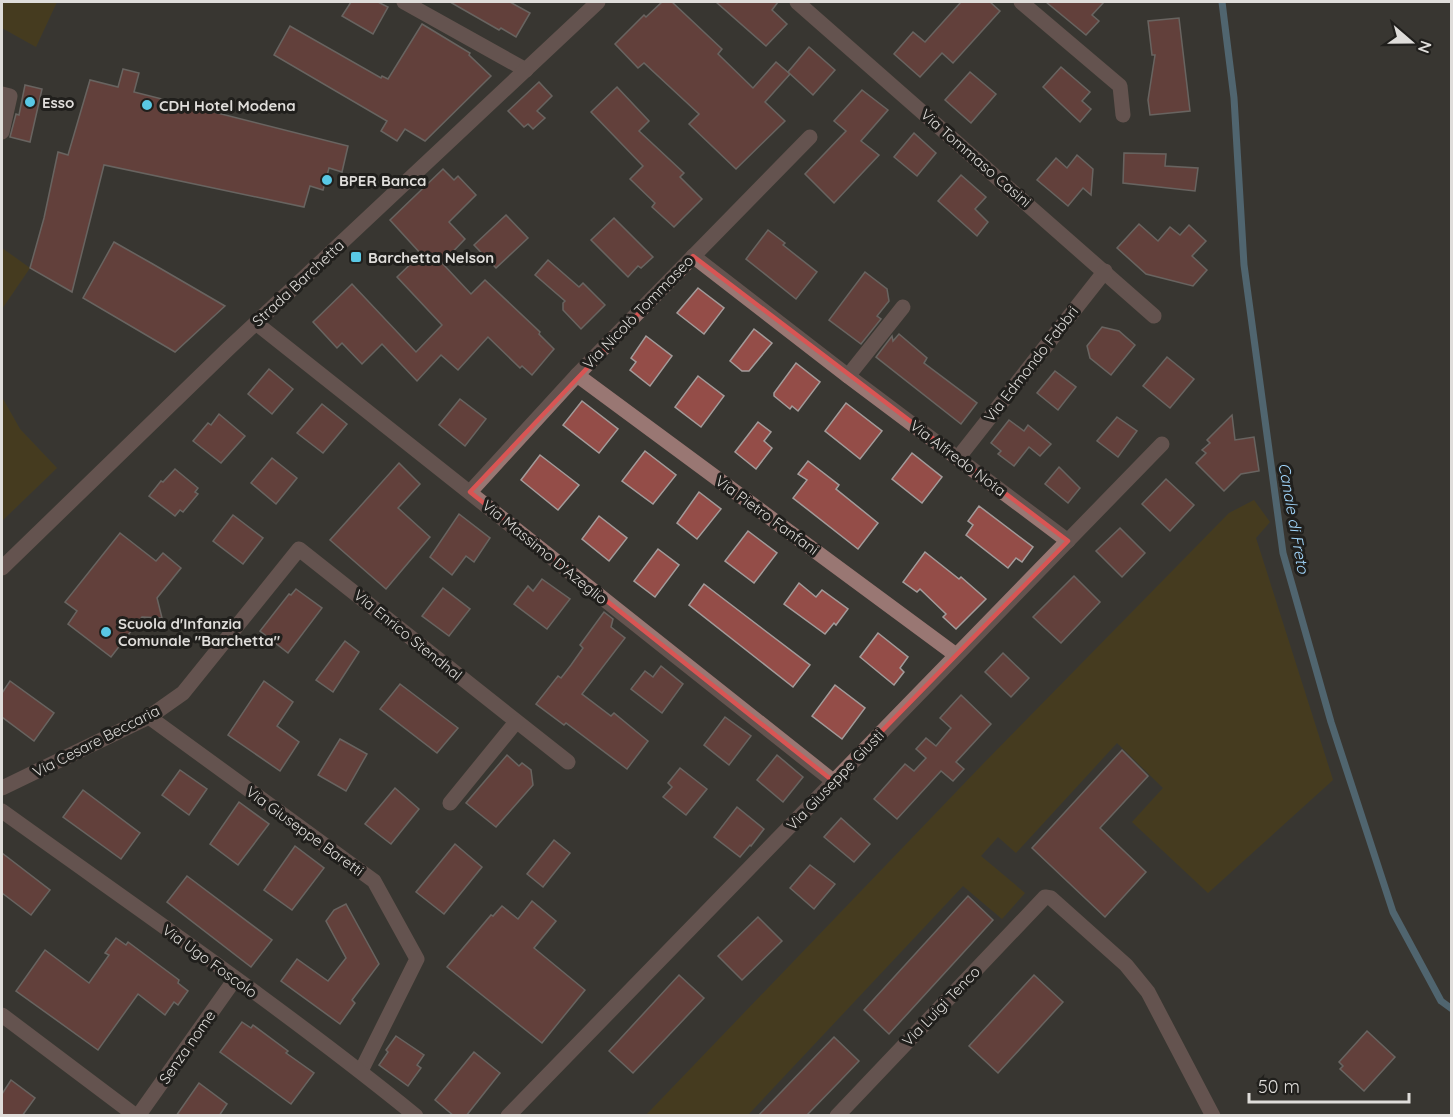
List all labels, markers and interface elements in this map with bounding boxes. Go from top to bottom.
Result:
north arrow [1381,12,1441,72]
text: N [1414,38,1437,56]
place label: Esso [42,93,74,112]
marker: Esso [23,95,37,109]
place label: CDH Hotel Modena [159,96,296,115]
marker: CDH Hotel Modena [140,98,154,112]
street label: Via Tommaso Casini [917,105,1035,211]
place label: BPER Banca [339,171,426,190]
marker: BPER Banca [320,173,334,187]
street label: Strada Barchetta [248,236,348,330]
place label: Barchetta Nelson [368,248,494,267]
marker: Barchetta Nelson [349,250,363,264]
street label: Via Nicolò Tommaseo [579,251,697,373]
street label: Via Edmondo Fabbri [980,302,1082,426]
street label: Via Alfredo Nota [906,416,1010,500]
water label: Canale di Freto [1274,461,1314,576]
street label: Via Pietro Fanfani [712,471,822,559]
street label: Via Massimo D'Azeglio [478,496,612,608]
street label: Via Enrico Stendhal [350,585,466,685]
place label: Scuola d'Infanzia Comunale "Barchetta" [118,614,281,650]
marker: Scuola d'Infanzia Comunale "Barchetta" [99,625,113,639]
street label: Via Cesare Beccaria [29,701,163,781]
street label: Via Giuseppe Giusti [782,726,888,834]
street label: Via Giuseppe Baretti [242,782,368,880]
street label: Via Ugo Foscolo [159,920,261,1002]
street label: Via Luigi Tenco [898,962,984,1050]
street label: Senza nome [155,1006,219,1088]
scale bar [1249,1066,1410,1104]
text: 50 m [1258,1075,1300,1098]

